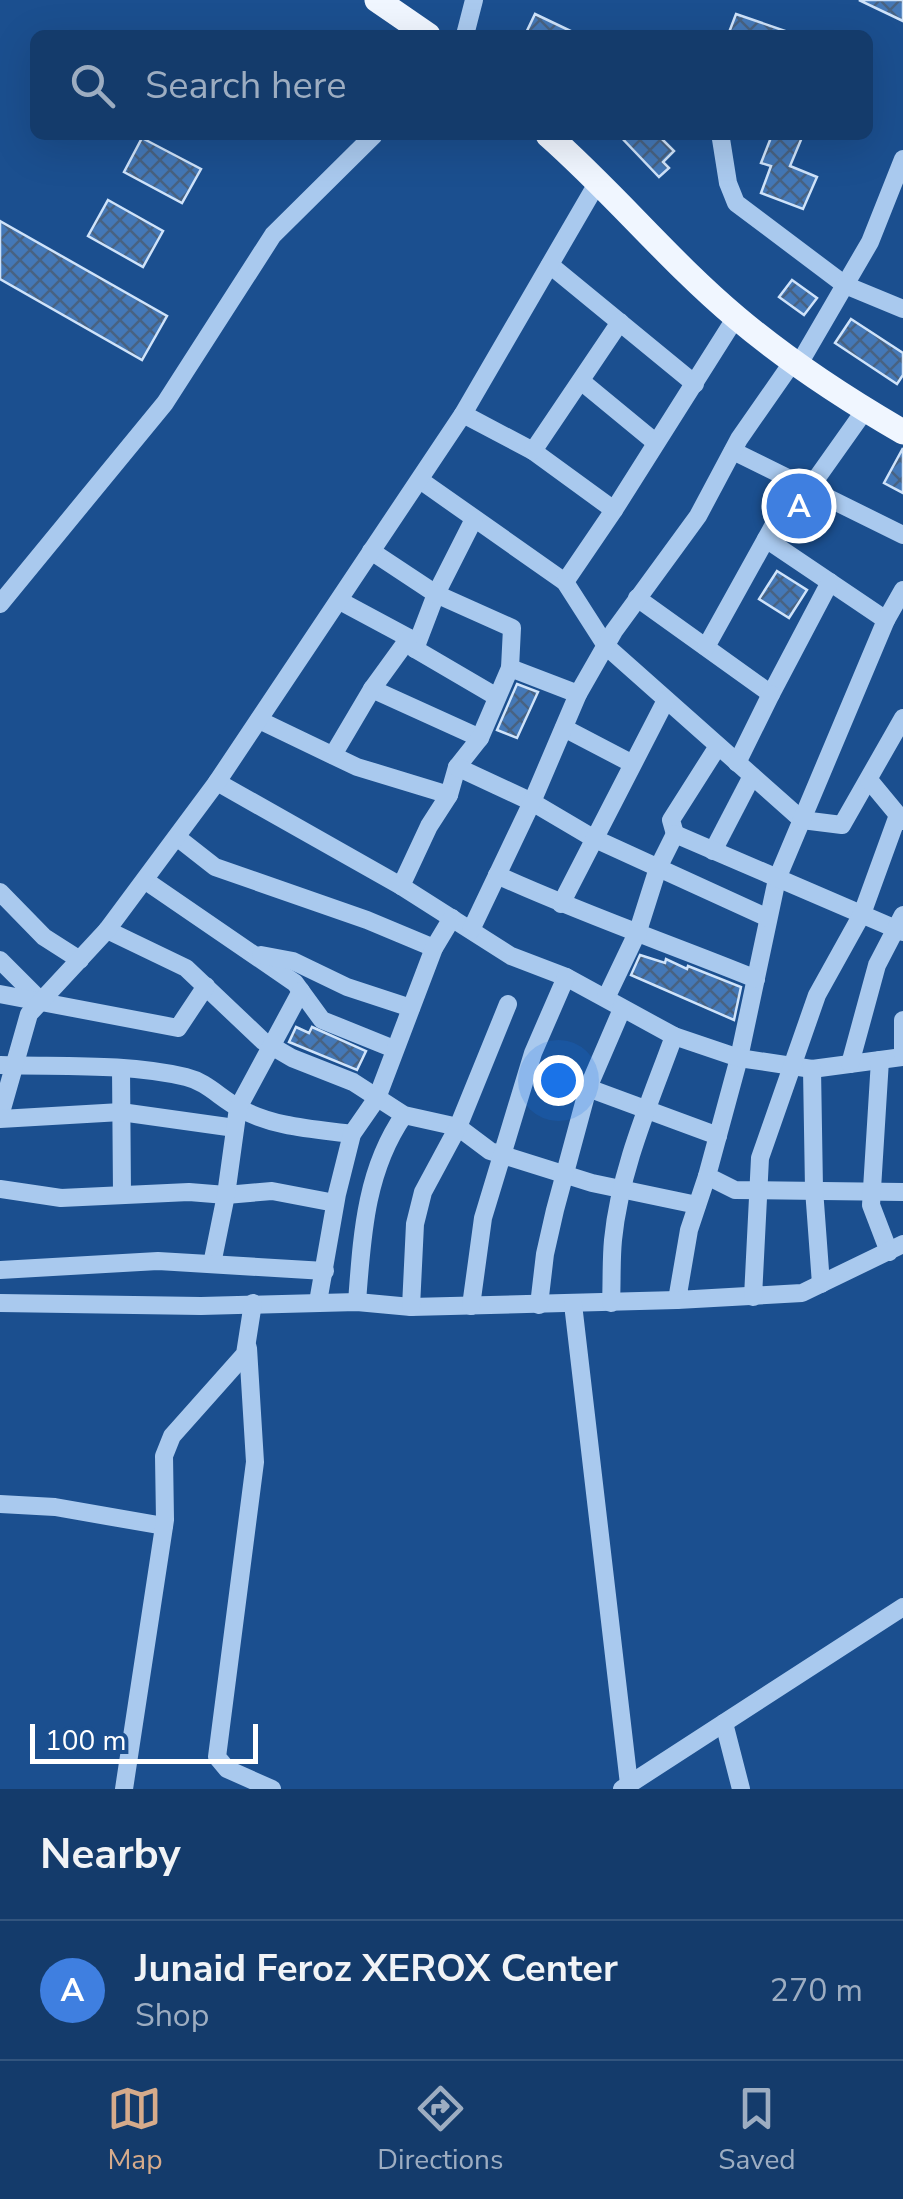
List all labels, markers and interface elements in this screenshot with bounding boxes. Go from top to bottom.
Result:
search box [30,30,873,140]
icon: search [65,58,120,113]
text: Search here [145,60,346,111]
pin: A [766,468,832,544]
your location [533,1055,584,1106]
scale bar [30,1719,258,1764]
text: 100 m [45,1722,127,1760]
text: Nearby [40,1826,181,1883]
text: Junaid Feroz XEROX Center [135,1943,618,1994]
text: A [61,1969,84,2012]
text: 270 m [770,1969,863,2012]
text: Shop [135,1994,209,2037]
tab: Map [107,2081,162,2179]
tab: Directions [377,2081,503,2179]
tab: Saved [718,2081,796,2179]

